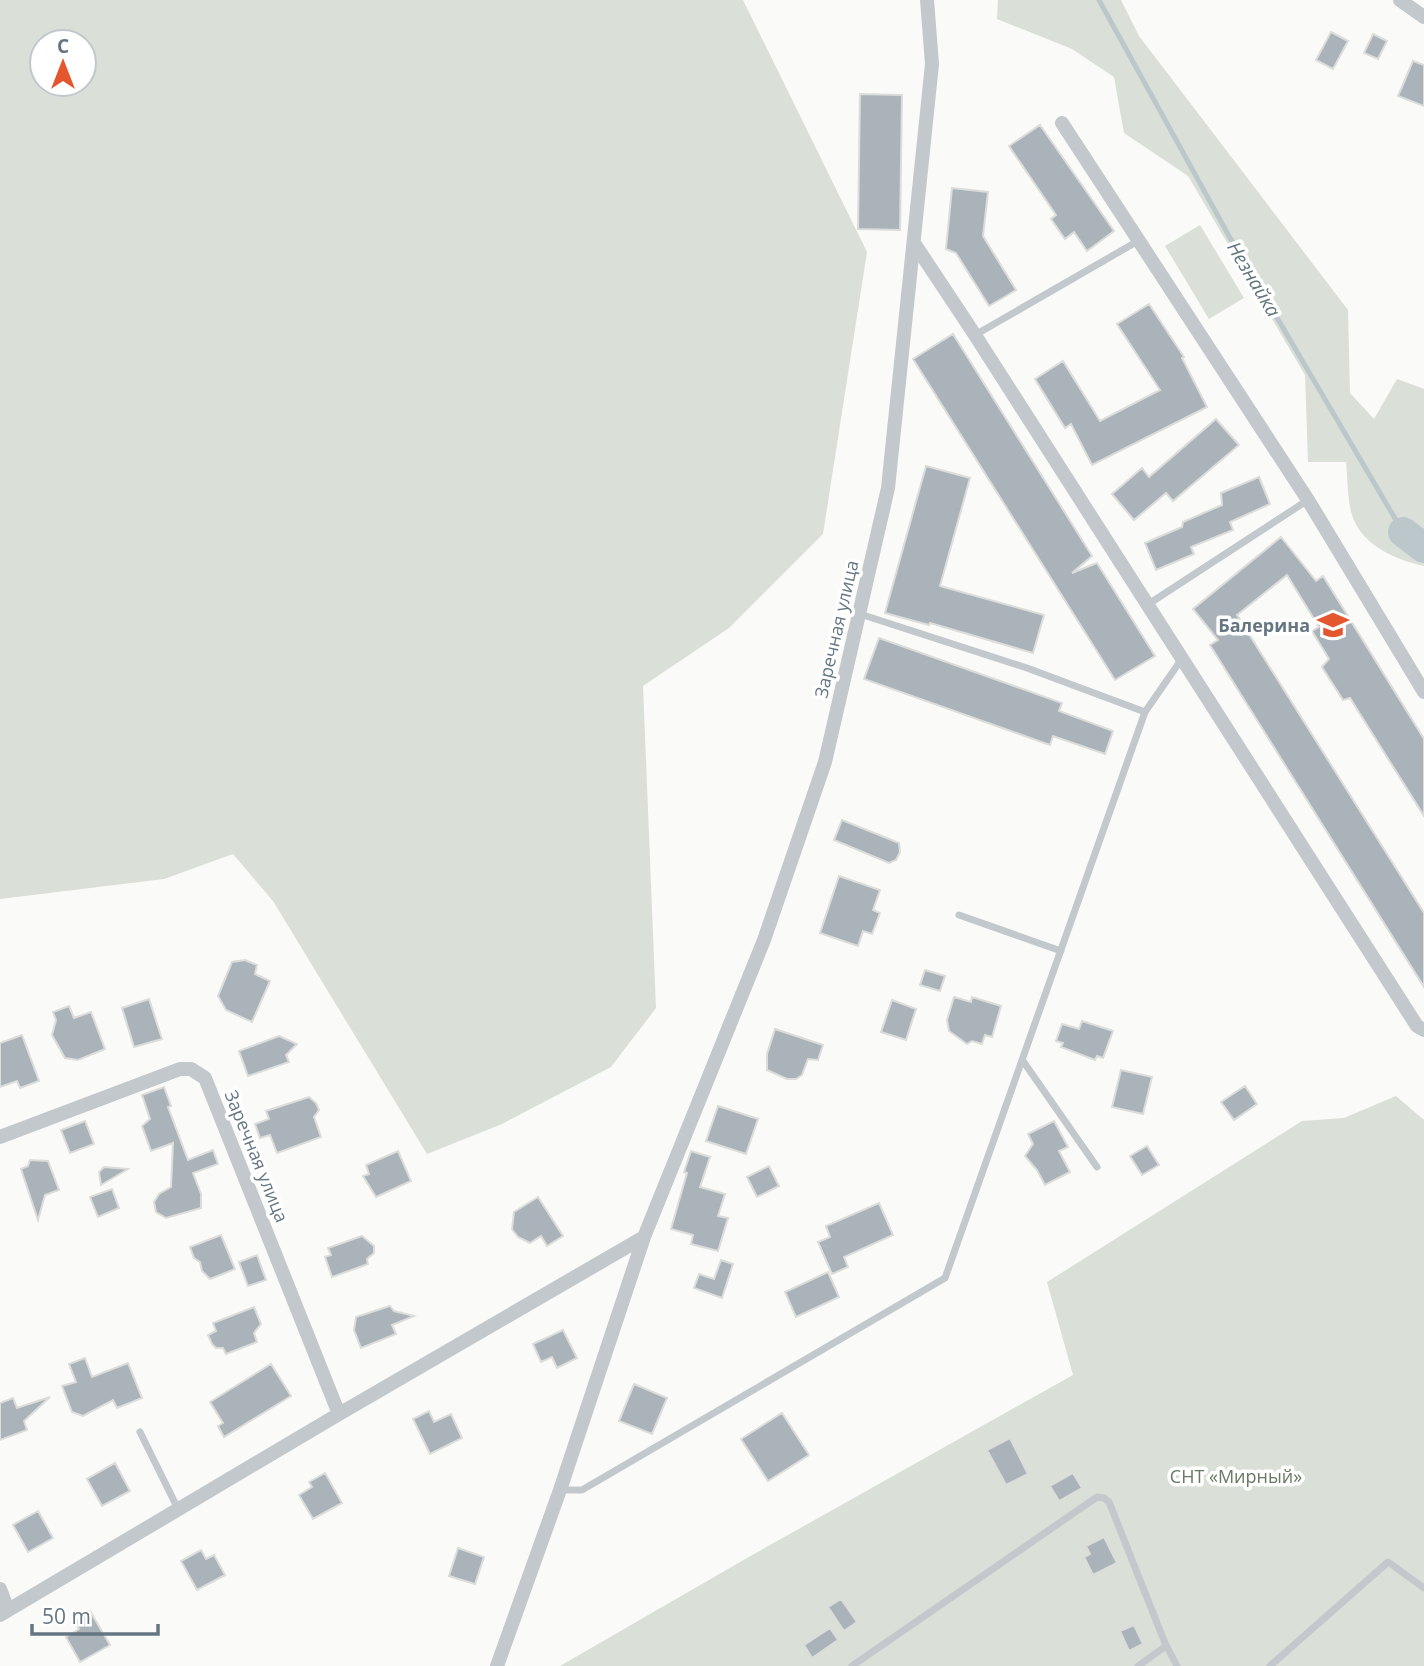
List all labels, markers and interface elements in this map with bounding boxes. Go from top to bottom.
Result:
north arrow [28,28,98,98]
text: С [57,33,69,59]
water label: Незнайка [1221,236,1287,322]
street label: Заречная улица [808,558,864,700]
school or university icon: Балерина [1316,608,1350,642]
place label: Балерина [1218,613,1310,637]
street label: Заречная улица [220,1086,294,1226]
park label: СНТ «Мирный» [1170,1464,1302,1488]
scale bar [32,1592,158,1636]
text: 50 m [42,1602,91,1630]

